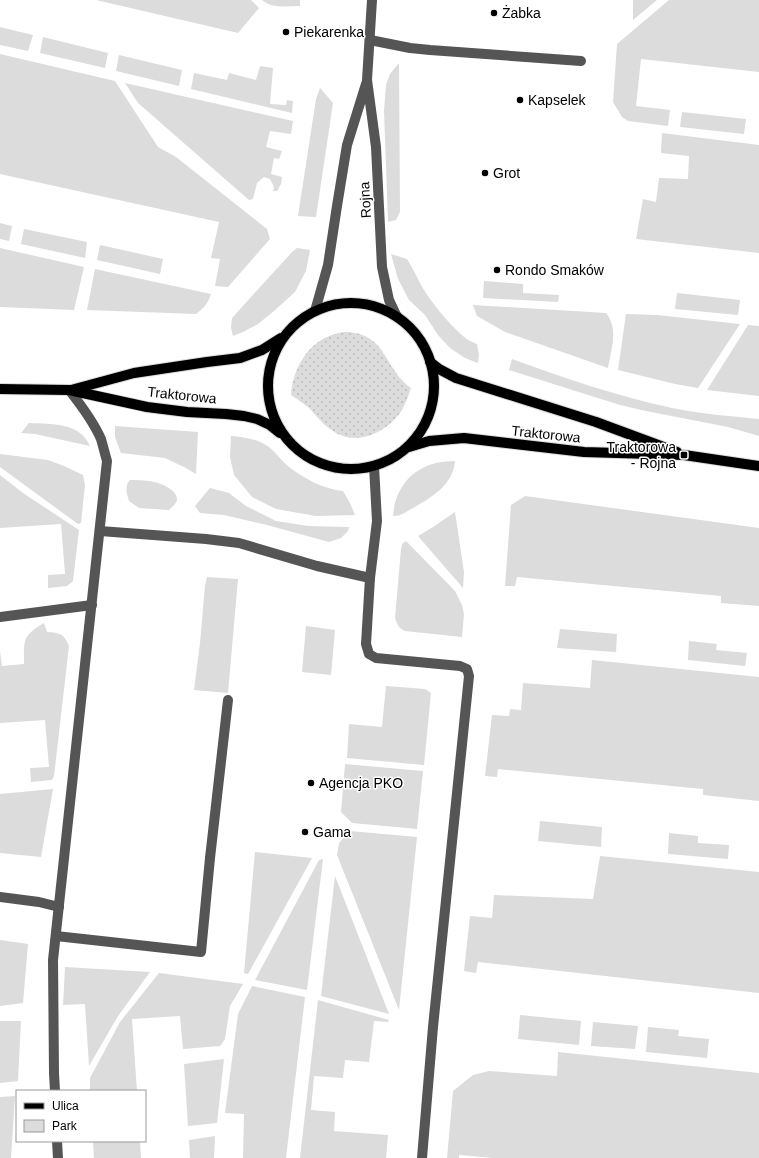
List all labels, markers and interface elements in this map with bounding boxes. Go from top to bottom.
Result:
place label: Żabka [502,4,541,21]
marker: Żabka [489,8,499,18]
place label: Piekarenka [294,24,364,40]
marker: Piekarenka [281,27,291,37]
place label: Kapselek [528,92,587,108]
marker: Kapselek [515,95,525,105]
place label: Grot [493,165,520,181]
marker: Grot [480,168,490,178]
street label: Rojna [356,181,374,219]
place label: Rondo Smaków [505,262,605,278]
marker: Rondo Smaków [492,265,502,275]
street label: Traktorowa [147,383,218,407]
street label: Traktorowa [511,422,582,446]
place label: Traktorowa - Rojna [606,439,676,471]
marker: Traktorowa - Rojna [679,450,689,460]
place label: Agencja PKO [319,775,403,791]
marker: Agencja PKO [306,778,316,788]
place label: Gama [313,824,351,840]
marker: Gama [300,827,310,837]
legend [16,1090,146,1142]
text: Ulica [52,1099,79,1113]
text: Park [52,1119,78,1133]

